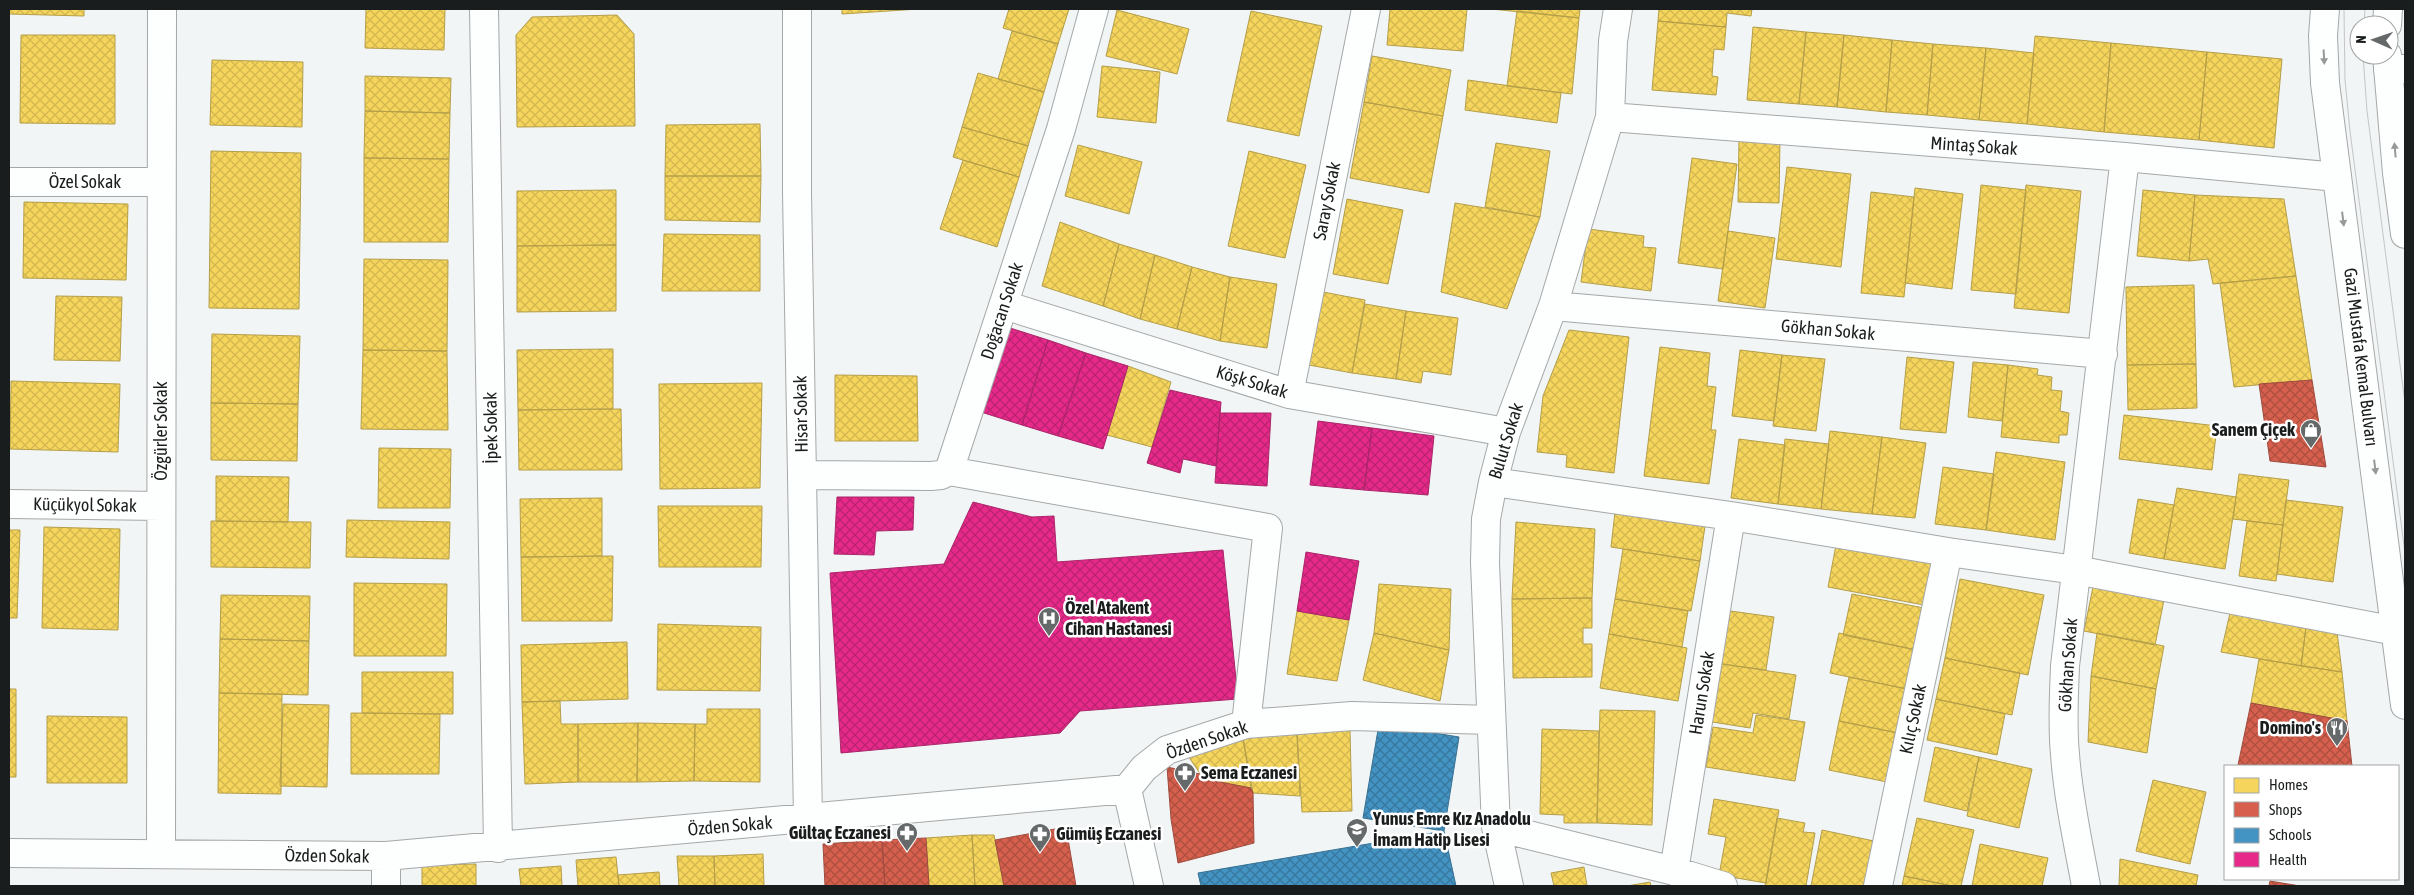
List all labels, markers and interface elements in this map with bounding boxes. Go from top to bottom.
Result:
north arrow [2349,15,2399,65]
text: N [2353,35,2369,44]
one-way arrow [2320,50,2328,66]
street label: Mintaş Sokak [1930,132,2019,159]
one-way arrow [2391,142,2399,158]
street label: Saray Sokak [1309,160,1344,242]
street label: Özel Sokak [49,171,121,192]
one-way arrow [2339,211,2347,227]
street label: Doğacan Sokak [976,260,1027,362]
street label: Gazi Mustafa Kemal Bulvarı [2340,267,2383,447]
street label: Gökhan Sokak [1780,315,1876,344]
street label: Köşk Sokak [1214,361,1291,402]
street label: Hisar Sokak [789,375,812,453]
street label: Özgürler Sokak [150,381,171,481]
street label: İpek Sokak [479,392,502,464]
street label: Bulut Sokak [1484,400,1527,481]
shop icon: Sanem Çiçek [2299,418,2323,449]
place label: Sanem Çiçek [2212,419,2296,440]
one-way arrow [2371,459,2379,475]
street label: Küçükyol Sokak [33,493,137,516]
place label: Özel Atakent Cihan Hastanesi [1065,597,1172,639]
hospital icon: Özel Atakent Cihan Hastanesi [1037,606,1061,637]
street label: Gökhan Sokak [2054,617,2081,713]
street label: Harun Sokak [1685,650,1718,736]
street label: Kılıç Sokak [1895,682,1930,756]
street label: Özden Sokak [1163,716,1250,763]
restaurant icon: Domino's [2325,716,2349,747]
place label: Domino's [2260,717,2322,738]
pharmacy icon: Sema Eczanesi [1173,761,1197,792]
place label: Sema Eczanesi [1201,762,1297,783]
legend [2224,765,2399,880]
text: Homes [2269,776,2308,793]
text: Shops [2269,801,2302,818]
place label: Yunus Emre Kız Anadolu İmam Hatip Lisesi [1372,808,1531,850]
street label: Özden Sokak [687,811,773,840]
school or university icon: Yunus Emre Kız Anadolu İmam Hatip Lisesi [1345,817,1369,848]
pharmacy icon: Gültaç Eczanesi [895,821,919,852]
place label: Gültaç Eczanesi [789,822,891,843]
pharmacy icon: Gümüş Eczanesi [1028,822,1052,853]
place label: Gümüş Eczanesi [1056,823,1161,844]
text: Schools [2269,826,2312,843]
street label: Özden Sokak [284,844,370,867]
text: Health [2269,851,2307,868]

